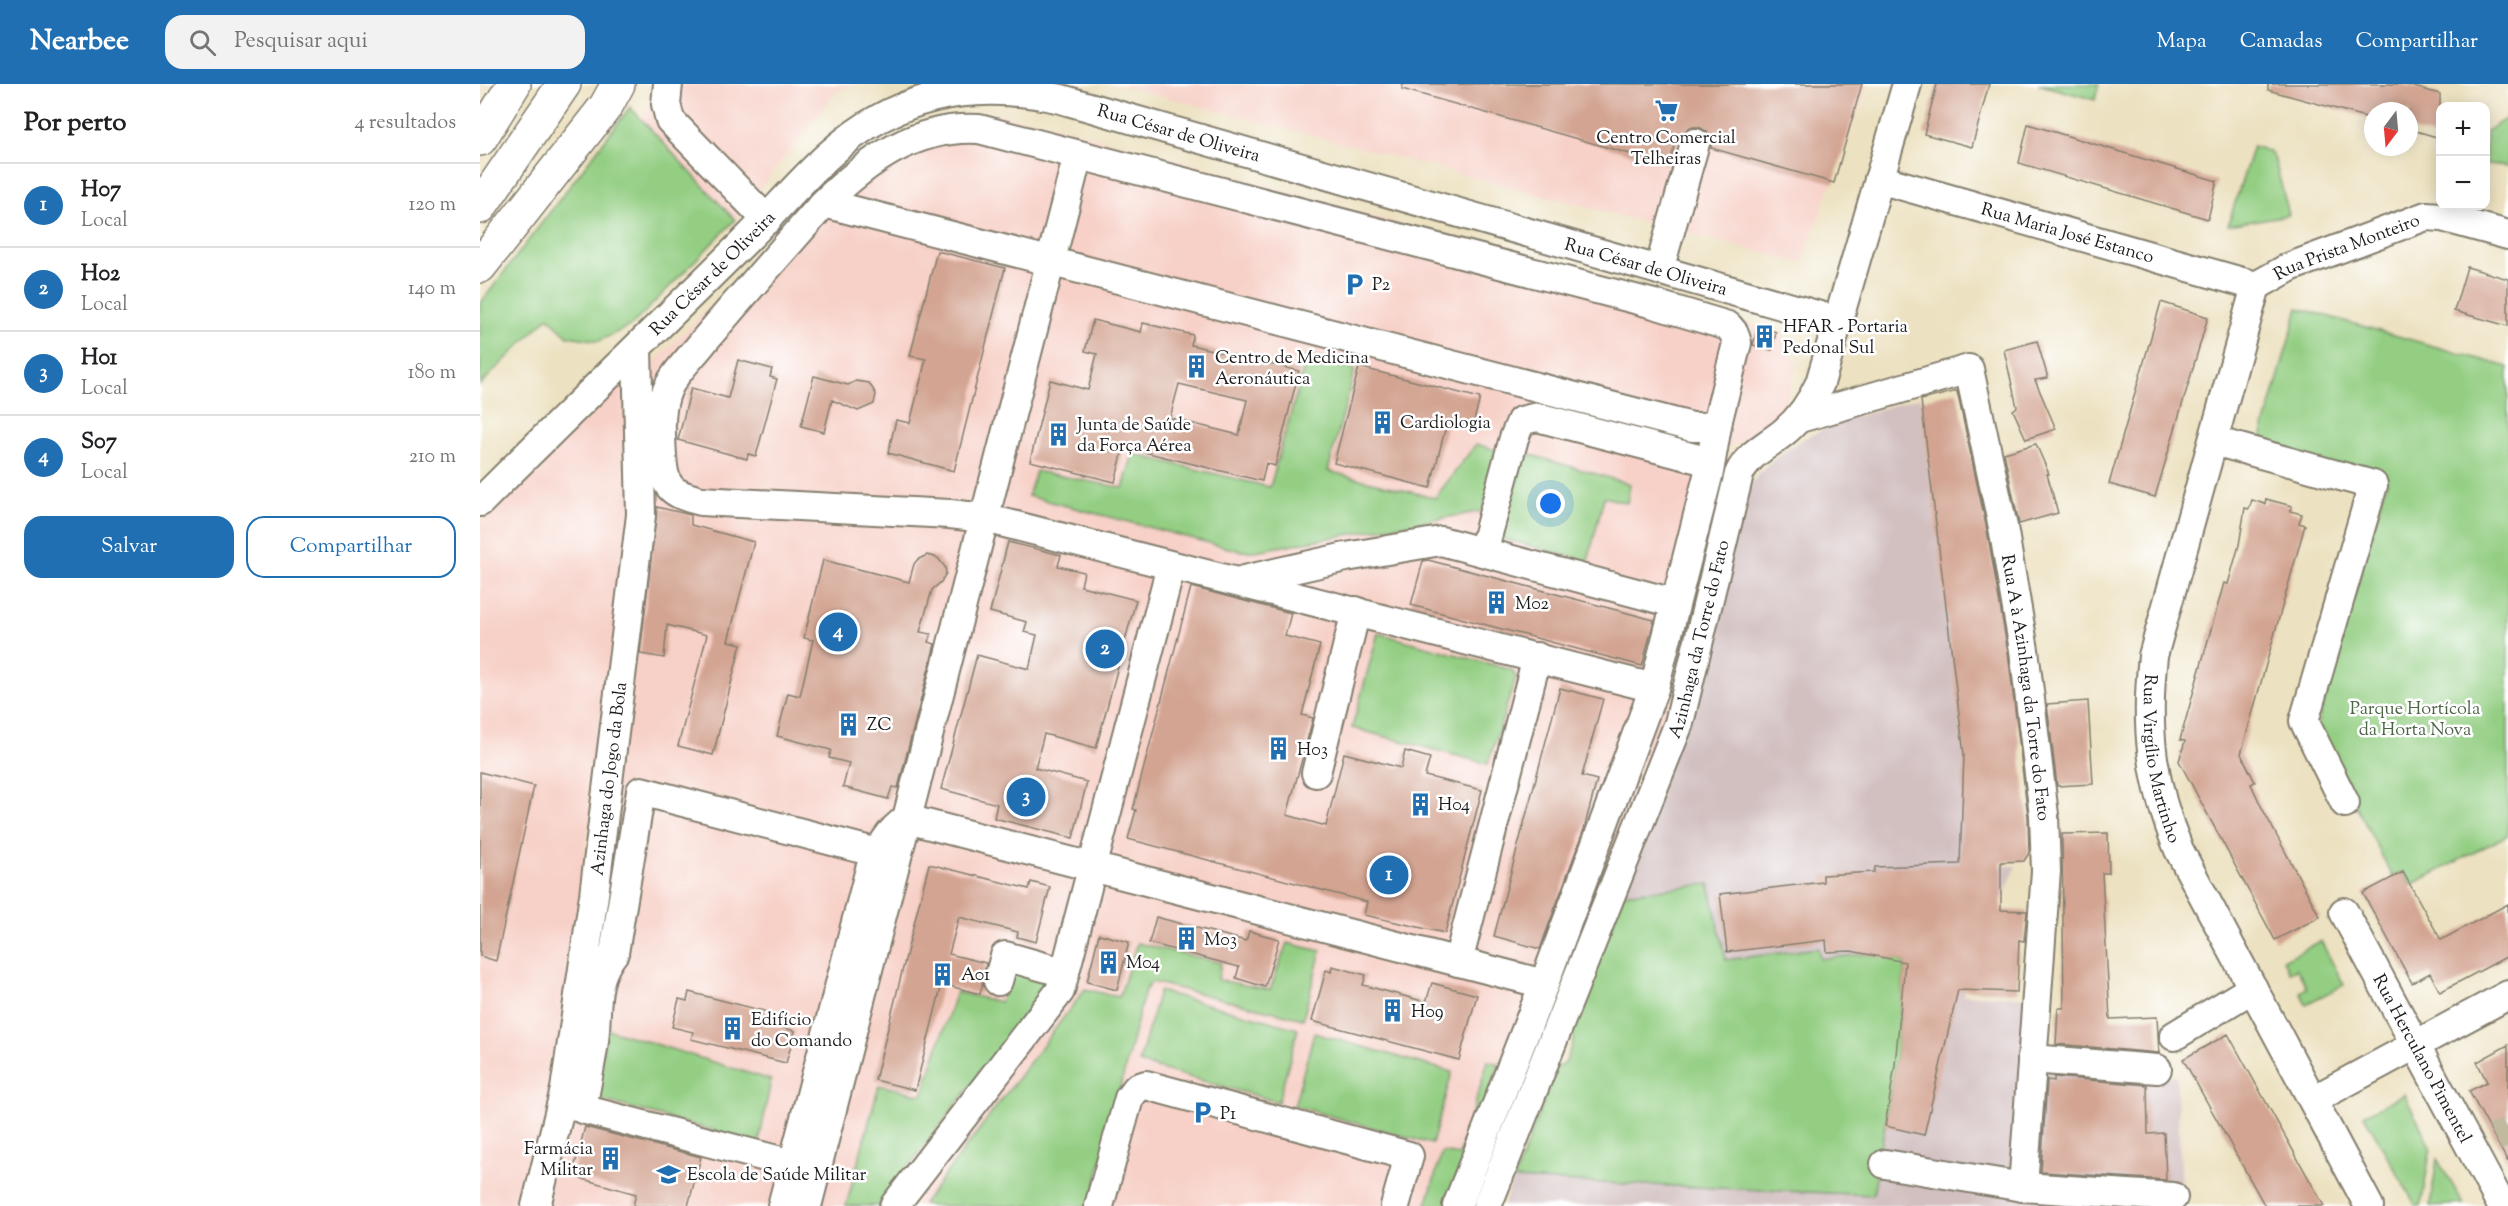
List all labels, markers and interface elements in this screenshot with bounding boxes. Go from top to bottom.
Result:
search box [165,15,585,69]
text: Nearbee [30,22,129,62]
icon: search [186,26,219,59]
text: Pesquisar aqui [234,26,368,58]
text: Mapa [2157,27,2207,57]
text: Camadas [2240,27,2323,57]
text: Compartilhar [2356,27,2478,57]
supermarket icon: Centro Comercial Telheiras [1653,98,1679,124]
street label: Rua César de Oliveira [1094,99,1263,170]
north arrow [2364,102,2418,156]
map controls [2436,102,2490,210]
button: + [2436,102,2490,156]
text: Por perto [24,105,126,142]
text: 4 resultados [354,109,456,138]
place label: Centro Comercial Telheiras [1596,126,1736,173]
button: − [2436,156,2490,210]
text: H07 [81,175,121,207]
text: 1 [40,191,47,220]
text: 120 m [408,191,456,220]
street label: Rua Maria José Estanco [1977,198,2157,271]
street label: Rua César de Oliveira [645,206,782,343]
text: Local [81,207,128,236]
street label: Rua Prista Monteiro [2269,208,2424,289]
street label: Rua César de Oliveira [1561,233,1730,304]
text: H02 [81,259,120,291]
parking icon: P2 [1341,271,1367,297]
place label: P2 [1372,273,1391,299]
text: 2 [39,275,48,304]
text: 140 m [408,275,456,304]
text: Local [81,291,128,320]
place label: HFAR - Portaria Pedonal Sul [1783,315,1908,362]
building icon: HFAR - Portaria Pedonal Sul [1752,323,1778,349]
text: H01 [81,343,117,375]
place label: Centro de Medicina Aeronáutica [1215,346,1369,393]
building icon: Centro de Medicina Aeronáutica [1184,354,1210,380]
text: 3 [39,359,48,388]
text: 180 m [408,359,456,388]
text: Local [81,375,128,404]
building icon: Cardiologia [1369,409,1395,435]
place label: Cardiologia [1400,411,1491,437]
place label: Junta de Saúde da Força Aérea [1076,413,1191,460]
building icon: Junta de Saúde da Força Aérea [1046,421,1072,447]
text: S07 [81,427,117,459]
text: 4 [38,443,49,472]
text: 210 m [409,443,456,472]
text: Local [81,459,128,488]
your location [1536,489,1565,518]
button: Salvar [24,516,234,578]
button: Compartilhar [246,516,456,578]
street label: Azinhaga da Torre do Fato [1663,538,1738,743]
street label: Rua A à Azinhaga da Torre do Fato [1993,553,2055,822]
building icon: M02 [1484,590,1510,616]
place label: M02 [1515,592,1550,618]
pin: 4 [818,610,858,654]
pin: 2 [1086,626,1124,672]
street label: Rua Virgílio Martinho [2135,673,2186,847]
street label: Azinhaga do Jogo da Bola [586,681,635,877]
park label: Parque Hortícola da Horta Nova [2350,697,2480,744]
building icon: ZC [836,711,862,737]
place label: ZC [867,713,892,739]
building icon: H03 [1266,736,1292,762]
place label: H03 [1297,738,1328,764]
pin: 3 [1006,774,1046,820]
building icon: H04 [1407,791,1433,817]
place label: H04 [1438,793,1470,819]
pin: 1 [1370,852,1408,898]
building icon: M03 [1173,926,1199,952]
place label: M03 [1204,928,1237,954]
building icon: M04 [1095,949,1121,975]
place label: M04 [1126,951,1160,977]
building icon: A01 [930,961,956,987]
place label: A01 [961,963,990,989]
street label: Rua Herculano Pimentel [2365,970,2477,1148]
building icon: H09 [1380,998,1406,1024]
place label: H09 [1411,1000,1444,1026]
place label: Edifício do Comando [751,1008,852,1055]
building icon: Edifício do Comando [720,1016,746,1042]
parking icon: P1 [1189,1100,1215,1126]
place label: P1 [1220,1102,1236,1128]
place label: Farmácia Militar [524,1137,593,1184]
building icon: Farmácia Militar [598,1145,624,1171]
school or university icon: Escola de Saúde Militar [656,1161,682,1187]
place label: Escola de Saúde Militar [687,1163,866,1189]

